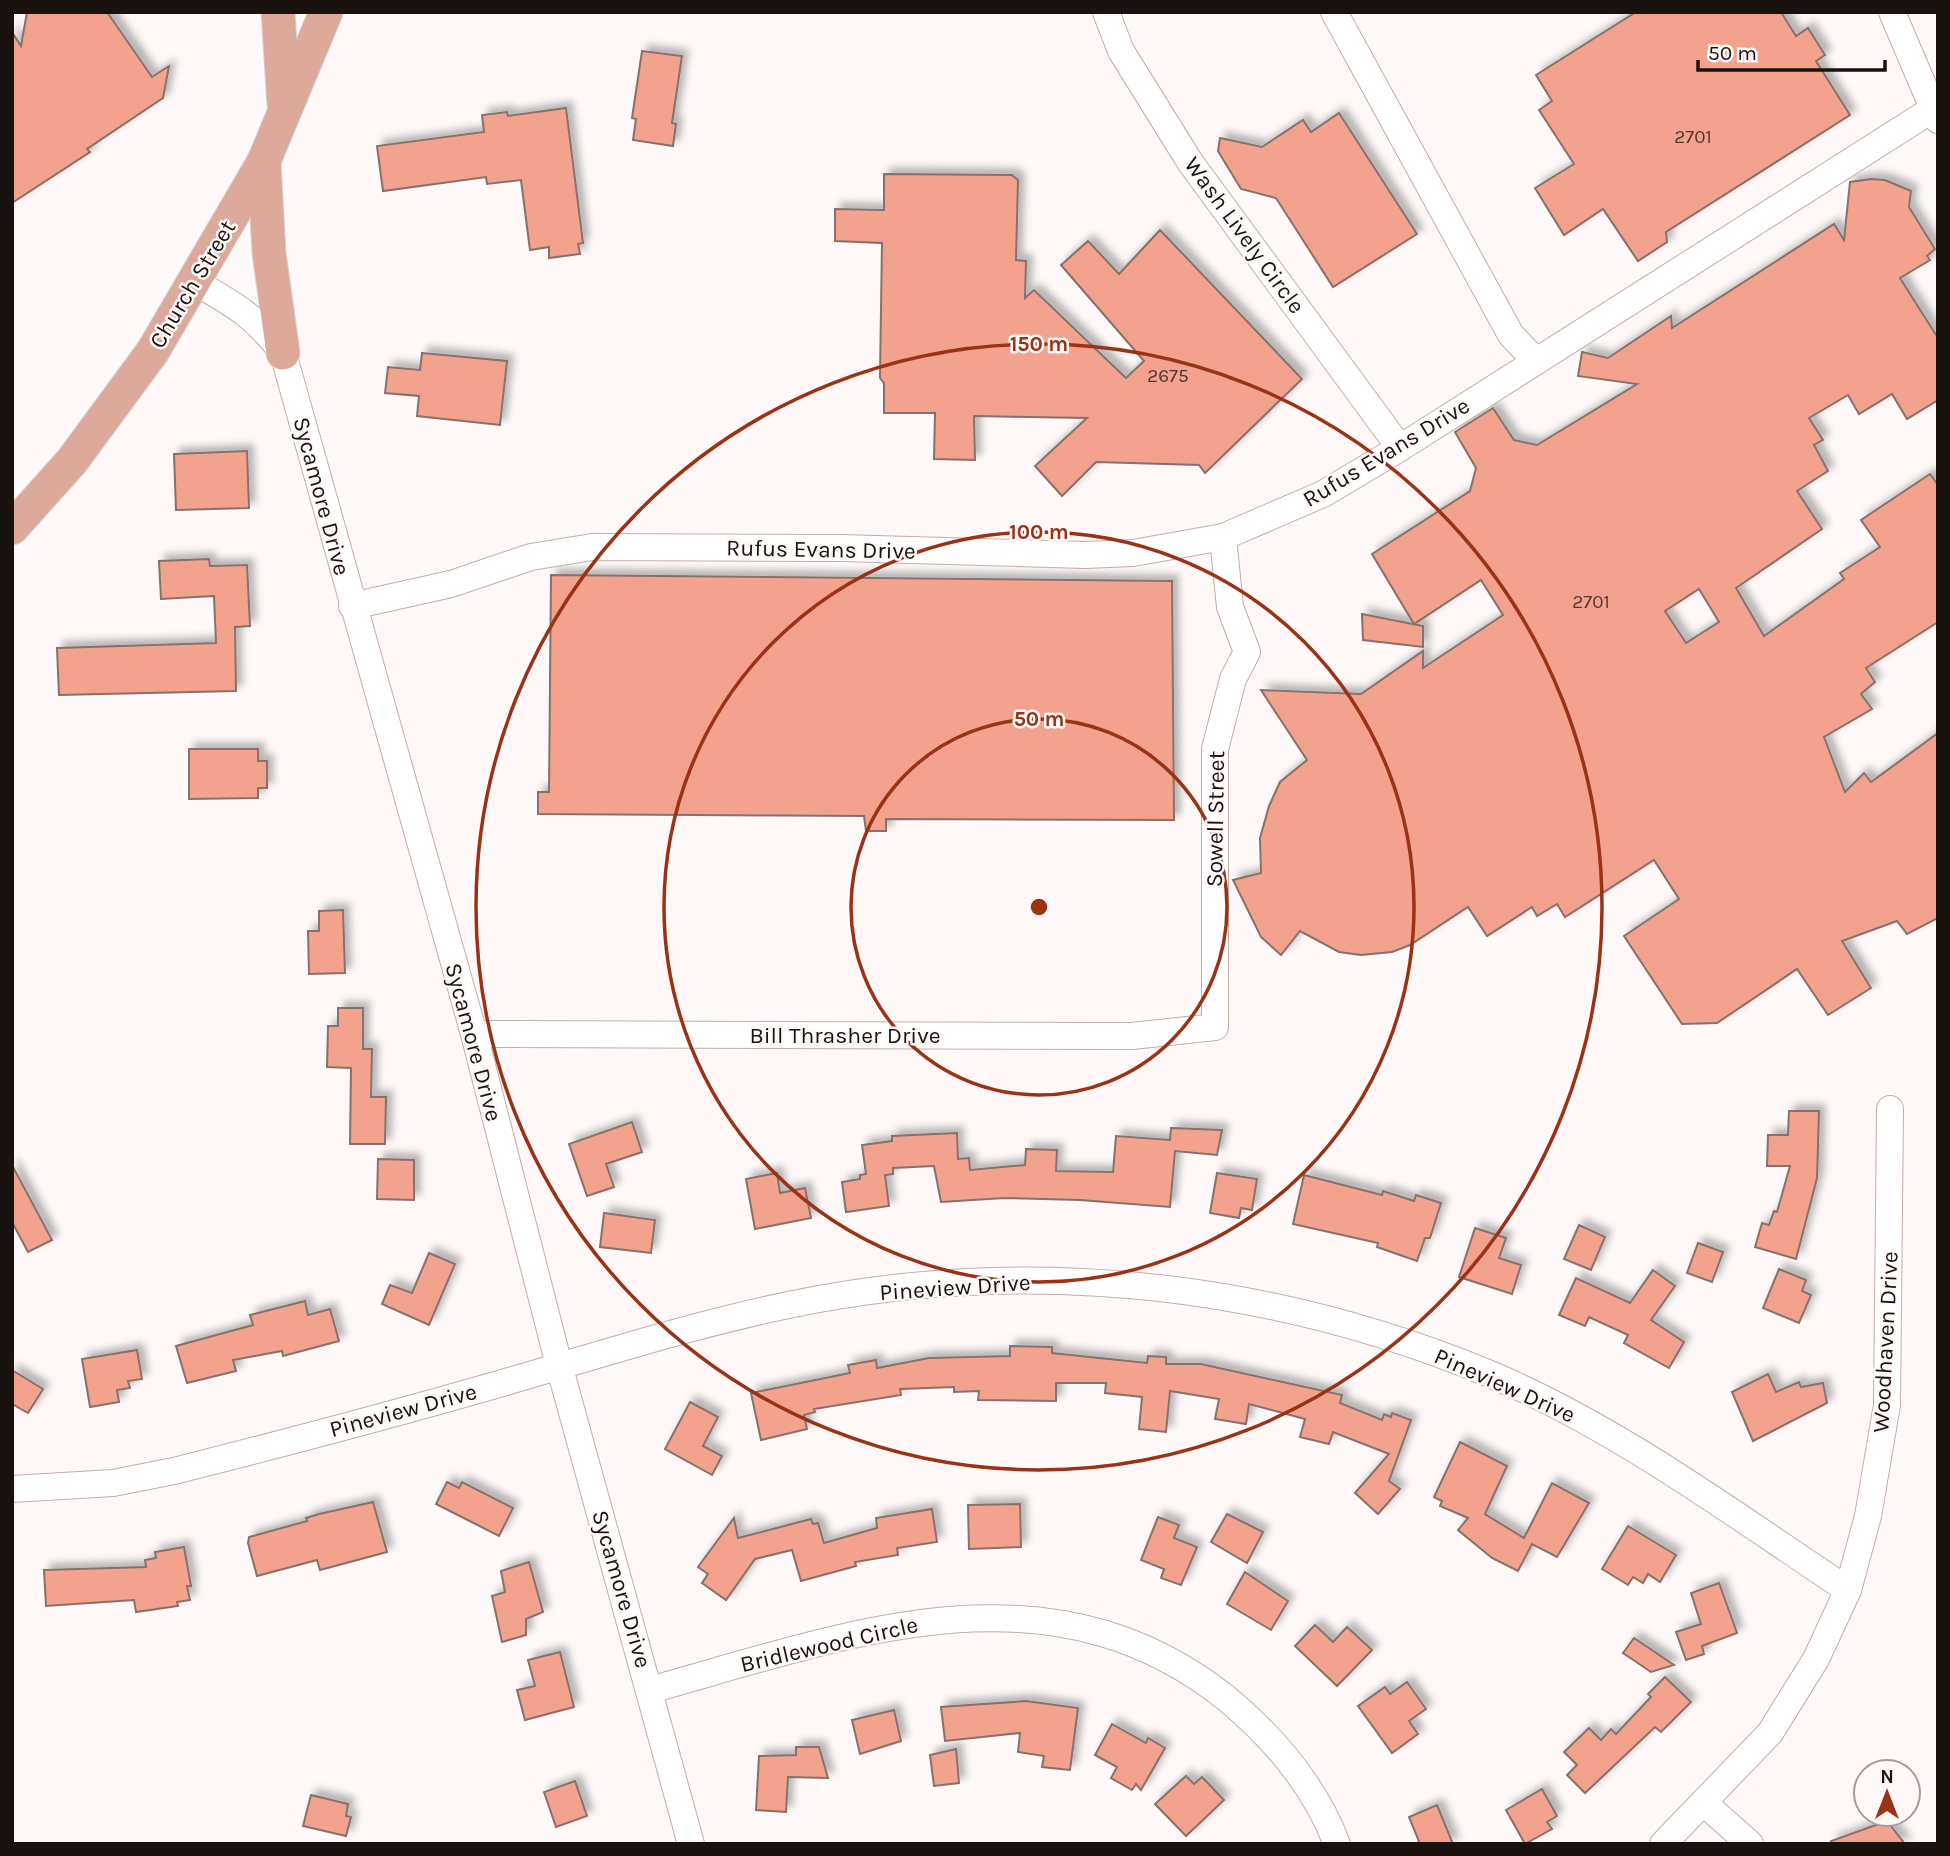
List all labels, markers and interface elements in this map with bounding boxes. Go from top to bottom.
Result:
scale bar [1698,28,1885,72]
text: 50 m [1708,41,1757,65]
house number: 2701 [1674,126,1712,148]
street label: Wash Lively Circle [1179,152,1310,319]
street label: Church Street [144,215,241,353]
text: 150 m [1010,332,1068,356]
house number: 2675 [1147,365,1189,387]
street label: Rufus Evans Drive [1298,392,1474,513]
street label: Sycamore Drive [287,414,356,578]
text: 100 m [1009,520,1069,544]
street label: Rufus Evans Drive [726,534,916,565]
house number: 2701 [1572,591,1610,613]
text: 50 m [1014,707,1064,731]
street label: Sowell Street [1201,750,1230,887]
centre of rings [1027,895,1051,919]
street label: Sycamore Drive [439,960,508,1124]
street label: Bill Thrasher Drive [749,1022,941,1049]
street label: Woodhaven Drive [1867,1251,1904,1433]
street label: Pineview Drive [879,1269,1031,1306]
street label: Pineview Drive [1430,1342,1579,1429]
street label: Pineview Drive [327,1378,480,1443]
street label: Sycamore Drive [586,1507,657,1671]
street label: Bridlewood Circle [738,1611,921,1678]
north arrow [1852,1758,1922,1828]
text: N [1880,1766,1894,1788]

